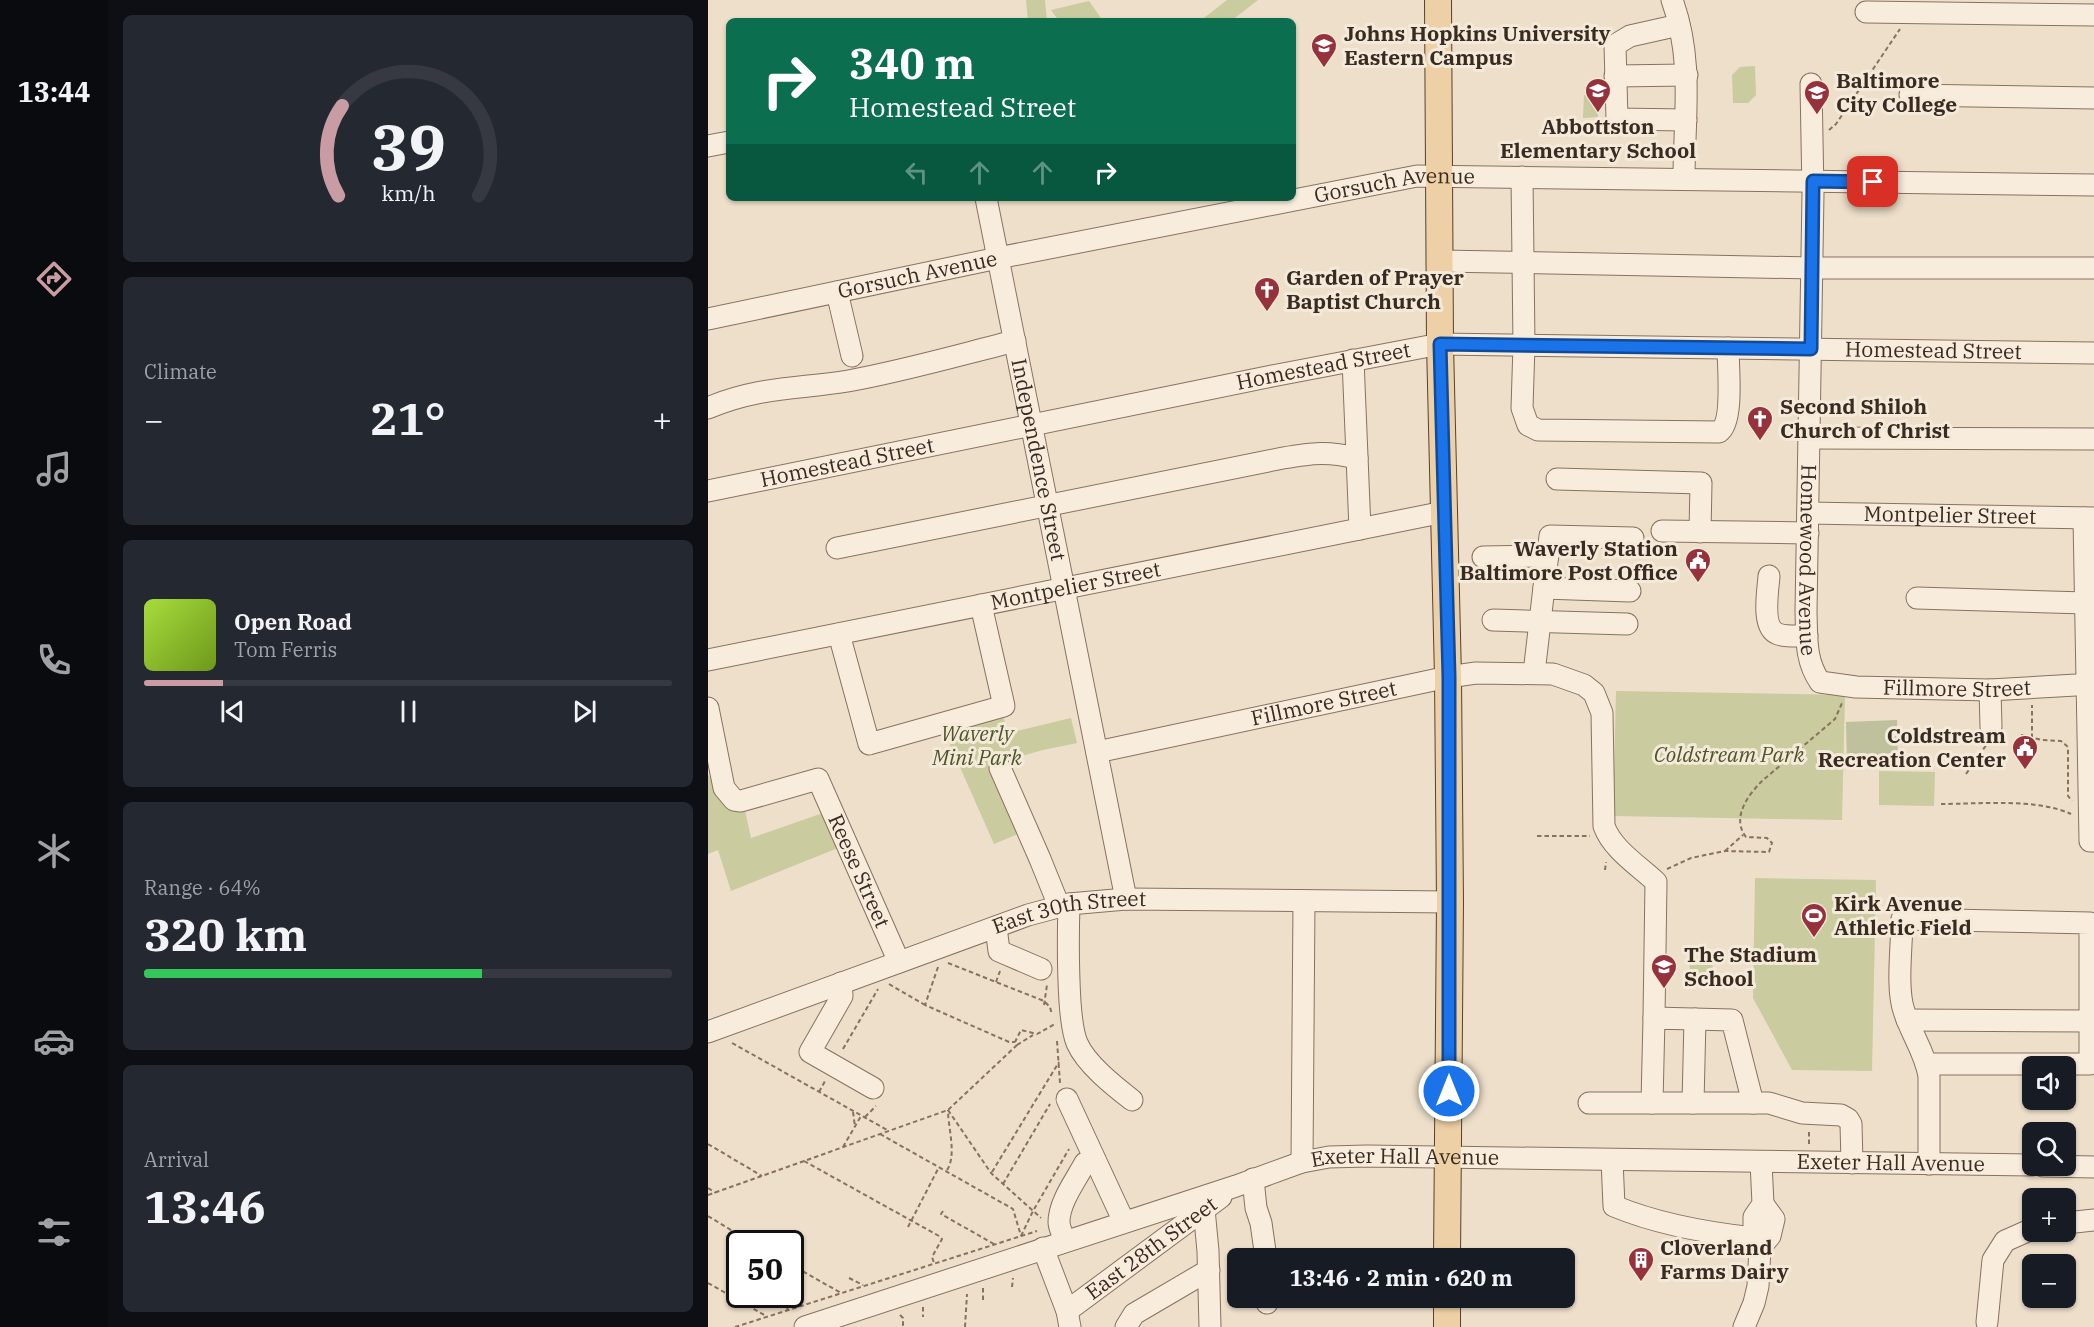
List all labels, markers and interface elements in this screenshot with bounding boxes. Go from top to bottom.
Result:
place label: Johns Hopkins University Eastern Campus [1344,19,1611,71]
school or university icon: Johns Hopkins University Eastern Campus [1309,31,1339,69]
text: 340 m [849,36,975,91]
icon: right [750,42,828,120]
place label: Baltimore City College [1836,66,1957,118]
text: 13:44 [18,74,90,109]
school or university icon: Abbottston Elementary School [1583,76,1613,114]
school or university icon: Baltimore City College [1802,78,1832,116]
text: Homestead Street [849,89,1076,124]
text: 39 [371,106,445,187]
place label: Abbottston Elementary School [1500,112,1696,164]
icon: left [900,156,933,189]
icon: ahead [963,156,996,189]
icon: ahead [1026,156,1059,189]
icon: right [1089,156,1122,189]
pin [1847,156,1898,207]
street label: Gorsuch Avenue [1312,161,1475,209]
icon: arrive [1856,165,1889,198]
text: km/h [381,179,435,207]
street label: Gorsuch Avenue [835,244,999,304]
icon: directions [33,258,75,300]
place label: Garden of Prayer Baptist Church [1286,263,1465,315]
church icon: Garden of Prayer Baptist Church [1252,275,1282,313]
street label: Homestead Street [1234,335,1413,396]
street label: Homestead Street [1845,335,2022,365]
street label: Independence Street [1005,356,1073,563]
text: Climate [144,358,217,385]
text: 21° [370,389,446,447]
place label: Second Shiloh Church of Christ [1780,392,1950,444]
text: − [144,398,164,441]
text: + [652,398,672,441]
church icon: Second Shiloh Church of Christ [1745,404,1775,442]
street label: Homestead Street [758,430,936,493]
icon: music [33,448,75,490]
street label: Homewood Avenue [1793,464,1824,657]
street label: Montpelier Street [1863,499,2037,530]
place label: Waverly Station Baltimore Post Office [1459,534,1678,586]
public building icon: Waverly Station Baltimore Post Office [1683,546,1713,584]
street label: Montpelier Street [988,554,1163,616]
text: Open Road [234,607,352,636]
text: Tom Ferris [234,636,337,663]
icon: phone [33,639,75,681]
street label: Fillmore Street [1248,673,1399,732]
street label: Fillmore Street [1883,673,2032,703]
icon: previous [216,695,249,728]
icon: pause [392,695,425,728]
icon: next [568,695,601,728]
park label: Waverly Mini Park [931,719,1023,771]
place label: Coldstream Recreation Center [1818,721,2007,773]
public building icon: Coldstream Recreation Center [2010,733,2040,771]
park label: Coldstream Park [1654,740,1805,768]
street label: Reese Street [822,809,897,932]
icon: climate [33,830,75,872]
text: Range · 64% [144,874,261,901]
street label: East 30th Street [988,884,1146,940]
place label: Kirk Avenue Athletic Field [1834,889,1972,941]
sports icon: Kirk Avenue Athletic Field [1799,901,1829,939]
text: 320 km [144,905,307,963]
place label: The Stadium School [1684,940,1817,992]
school or university icon: The Stadium School [1649,952,1679,990]
icon: car [33,1020,75,1062]
map controls [2022,1056,2076,1308]
button: sound [2022,1056,2076,1110]
position arrow [1417,1059,1481,1123]
button: search [2022,1122,2076,1176]
street label: Exeter Hall Avenue [1308,1141,1499,1173]
text: Arrival [144,1146,209,1173]
street label: Exeter Hall Avenue [1796,1147,1985,1177]
text: 13:46 [144,1177,266,1235]
button: + [2022,1188,2076,1242]
street label: East 28th Street [1079,1190,1222,1306]
icon: filters [33,1211,75,1253]
speed limit sign: 50 [726,1230,804,1308]
place label: Cloverland Farms Dairy [1660,1233,1789,1285]
building icon: Cloverland Farms Dairy [1626,1245,1656,1283]
button: − [2022,1254,2076,1308]
text: 13:46 · 2 min · 620 m [1289,1263,1513,1292]

